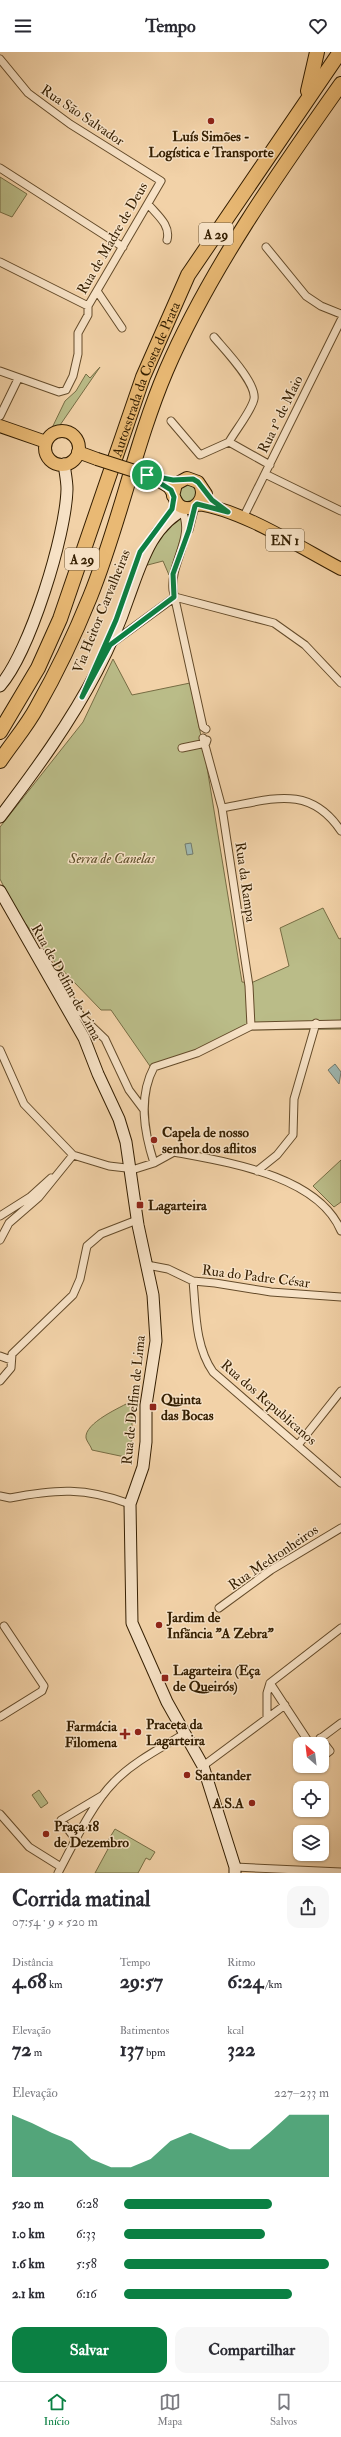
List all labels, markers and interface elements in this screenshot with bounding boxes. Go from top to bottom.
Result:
icon: menu [12,15,34,37]
text: Tempo [145,15,196,38]
icon: heart [307,15,329,37]
street label: Rua São Salvador [38,81,128,150]
marker: Luís Simões - Logística e Transporte [206,116,216,126]
place label: Luís Simões - Logística e Transporte [149,128,274,162]
street label: Rua de Madre de Deus [73,179,152,297]
road number: A 29 [199,223,233,245]
street label: Autoestrada da Costa de Prata [108,299,184,460]
street label: Rua 1º de Maio [254,372,307,456]
pin [130,458,164,492]
icon: arrive [136,464,158,486]
road number: EN 1 [266,529,304,551]
street label: Via Heitor Carvalheiras [69,547,134,675]
road number: A 29 [65,548,99,570]
street label: Rua da Rampa [230,841,260,924]
park label: Serra de Canelas [68,850,156,867]
street label: Rua de Delfim de Lima [28,921,106,1043]
place label: Capela de nosso senhor dos aflitos [162,1124,256,1157]
marker: Capela de nosso senhor dos aflitos [149,1135,159,1145]
place label: Lagarteira [148,1197,208,1215]
marker: Lagarteira [135,1200,145,1210]
street label: Rua do Padre César [201,1261,312,1292]
street label: Rua de Delfim de Lima [118,1334,149,1466]
street label: Rua dos Republicanos [217,1356,320,1449]
place label: Quinta das Bocas [161,1391,214,1424]
marker: Quinta das Bocas [148,1402,158,1412]
street label: Rua Medronheiros [225,1521,322,1594]
place label: Jardim de Infãncia "A Zebra" [166,1609,275,1642]
marker: Jardim de Infãncia "A Zebra" [154,1620,164,1630]
place label: Lagarteira (Eça de Queirós) [173,1662,261,1695]
marker: Lagarteira (Eça de Queirós) [160,1673,170,1683]
place label: Praceta da Lagarteira [146,1716,206,1750]
place label: Farmácia Filomena [65,1718,118,1751]
marker: Praceta da Lagarteira [133,1727,143,1737]
marker: Farmácia Filomena [120,1729,130,1739]
north arrow [293,1737,329,1773]
map controls [293,1737,329,1861]
place label: Santander [195,1767,252,1784]
marker: Santander [182,1770,192,1780]
button: locate [293,1781,329,1817]
place label: A.S.A [212,1795,244,1812]
marker: A.S.A [247,1798,257,1808]
place label: Praça 18 de Dezembro [54,1818,129,1851]
button: layers [293,1825,329,1861]
marker: Praça 18 de Dezembro [41,1829,51,1839]
text: Corrida matinal [12,1885,150,1913]
button: share [287,1886,329,1928]
text: 07:54 · 9 × 520 m [12,1914,98,1930]
text: Distância [12,1956,53,1969]
text: Tempo [120,1956,150,1969]
text: Ritmo [227,1956,255,1969]
text: 4.68 [12,1969,47,1994]
text: 29:57 [120,1969,163,1994]
text: 6:24 [227,1969,263,1994]
text: km [47,1978,63,1991]
text: /km [263,1978,282,1991]
text: Elevação [12,2024,51,2037]
text: Batimentos [120,2024,169,2037]
text: kcal [227,2024,244,2037]
text: 72 [12,2037,31,2062]
text: 137 [120,2037,144,2062]
text: 322 [227,2037,255,2062]
text: m [31,2046,42,2059]
text: bpm [144,2046,165,2059]
text: Elevação [12,2085,58,2101]
text: 227–233 m [274,2085,329,2101]
text: 520 m [12,2196,44,2212]
text: 6:28 [76,2196,98,2212]
text: 1.0 km [12,2226,45,2242]
text: 6:33 [76,2226,96,2242]
text: 1.6 km [12,2256,45,2272]
text: 5:58 [76,2256,97,2272]
text: 2.1 km [12,2286,45,2302]
text: 6:16 [76,2286,97,2302]
button: Salvar [12,2327,167,2373]
button: Compartilhar [175,2327,329,2373]
tab: Início [44,2391,69,2428]
tab: Mapa [157,2391,182,2428]
tab: Salvos [270,2391,297,2428]

